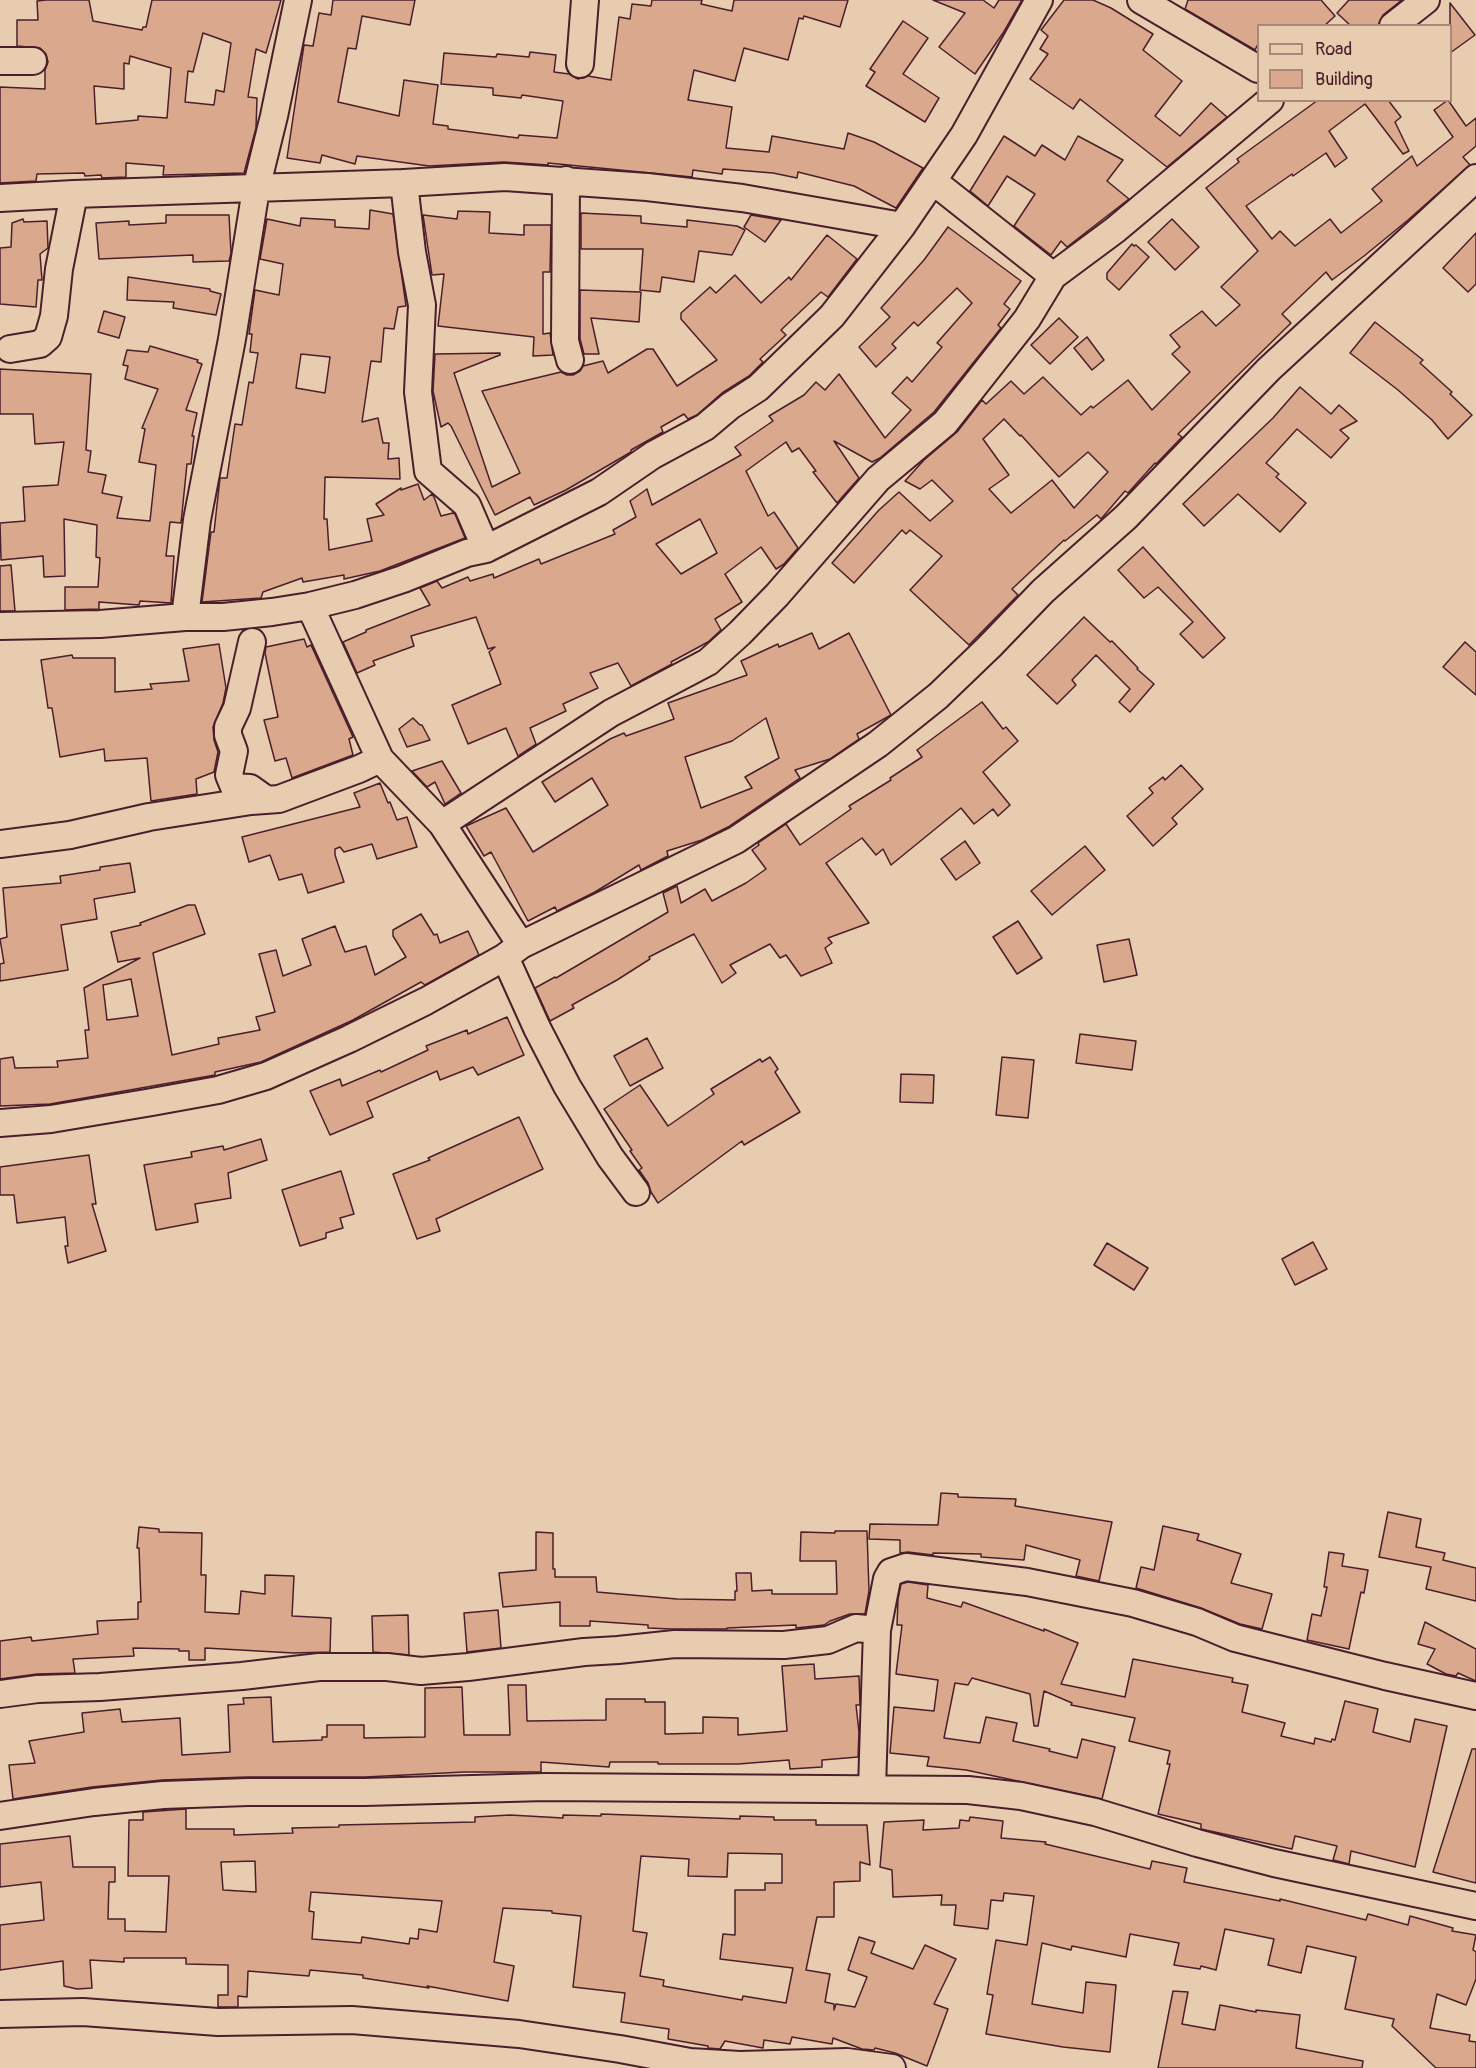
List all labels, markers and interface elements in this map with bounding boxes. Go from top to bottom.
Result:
legend [1257,24,1452,102]
text: Road [1315,38,1352,61]
text: Building [1315,68,1373,91]

